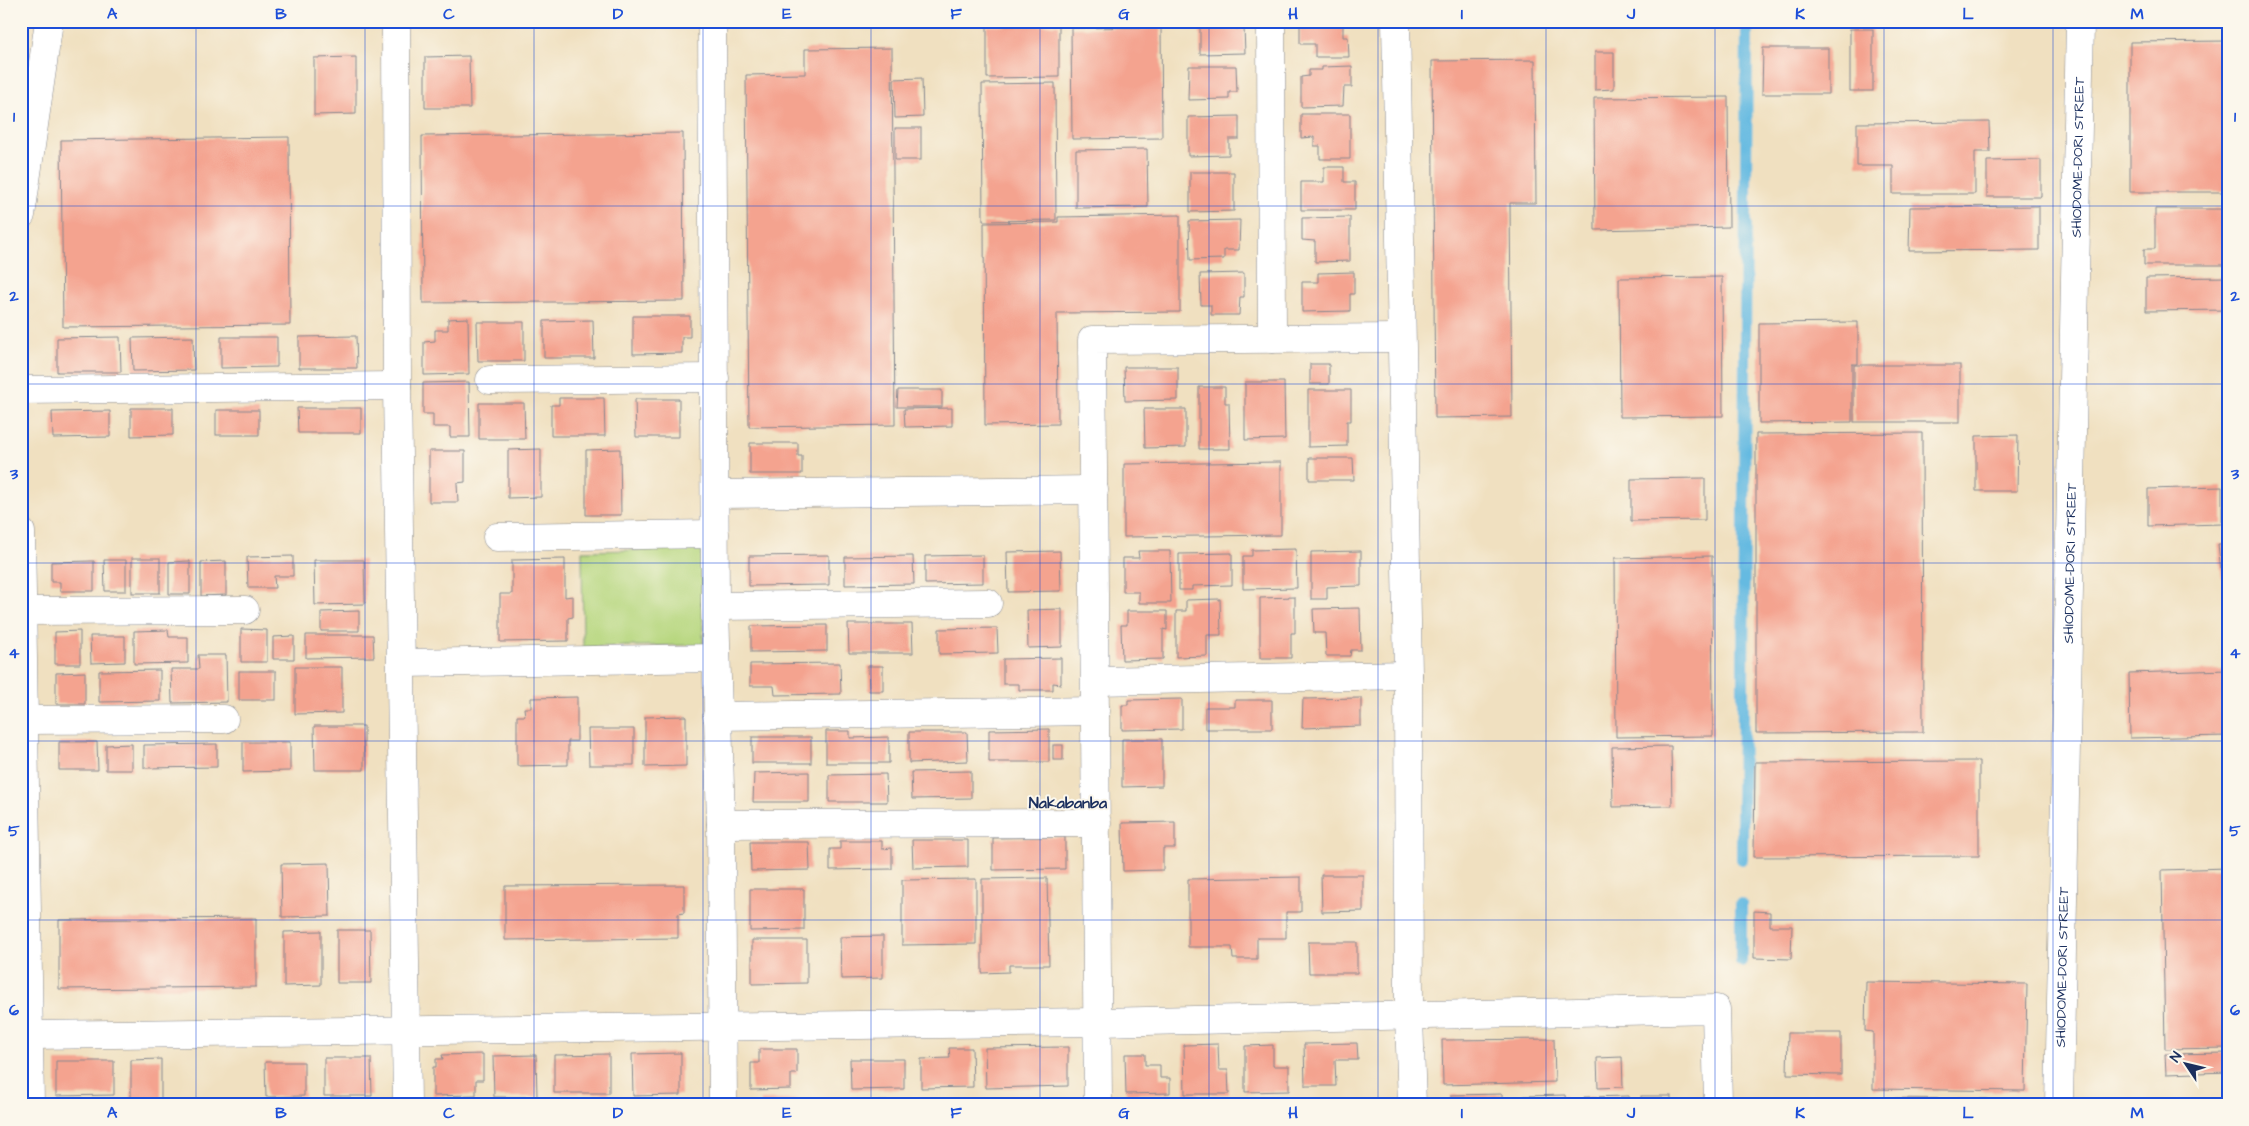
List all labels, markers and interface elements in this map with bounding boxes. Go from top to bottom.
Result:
text: A [107,3,118,25]
text: B [275,3,287,25]
text: C [443,3,455,25]
text: D [613,3,624,25]
text: E [782,3,792,25]
text: F [950,3,962,25]
text: G [1118,3,1130,25]
text: H [1288,3,1298,25]
text: I [1461,3,1463,25]
text: J [1626,3,1636,25]
text: K [1795,3,1805,25]
text: L [1962,3,1974,25]
text: M [2130,3,2144,25]
street label: SHIODOME-DORI STREET [2067,76,2090,238]
text: 1 [13,106,16,128]
text: 1 [2234,106,2237,128]
text: 2 [8,285,19,307]
text: 2 [2229,285,2240,307]
text: 3 [9,463,19,485]
text: 3 [2230,463,2240,485]
street label: SHIODOME-DORI STREET [2059,482,2082,644]
text: 4 [9,642,20,664]
text: 4 [2230,642,2241,664]
district label: Nakabanba [1029,792,1108,814]
text: 5 [8,820,20,842]
text: 5 [2229,820,2241,842]
street label: SHIODOME-DORI STREET [2051,886,2074,1048]
text: 6 [9,999,19,1021]
text: 6 [2230,999,2240,1021]
north arrow [2162,1038,2212,1088]
text: N [2165,1048,2187,1066]
text: A [107,1102,118,1124]
text: B [275,1102,287,1124]
text: C [443,1102,455,1124]
text: D [613,1102,624,1124]
text: E [782,1102,792,1124]
text: F [950,1102,962,1124]
text: G [1118,1102,1130,1124]
text: H [1288,1102,1298,1124]
text: I [1461,1102,1463,1124]
text: J [1626,1102,1636,1124]
text: K [1795,1102,1805,1124]
text: L [1962,1102,1974,1124]
text: M [2130,1102,2144,1124]

